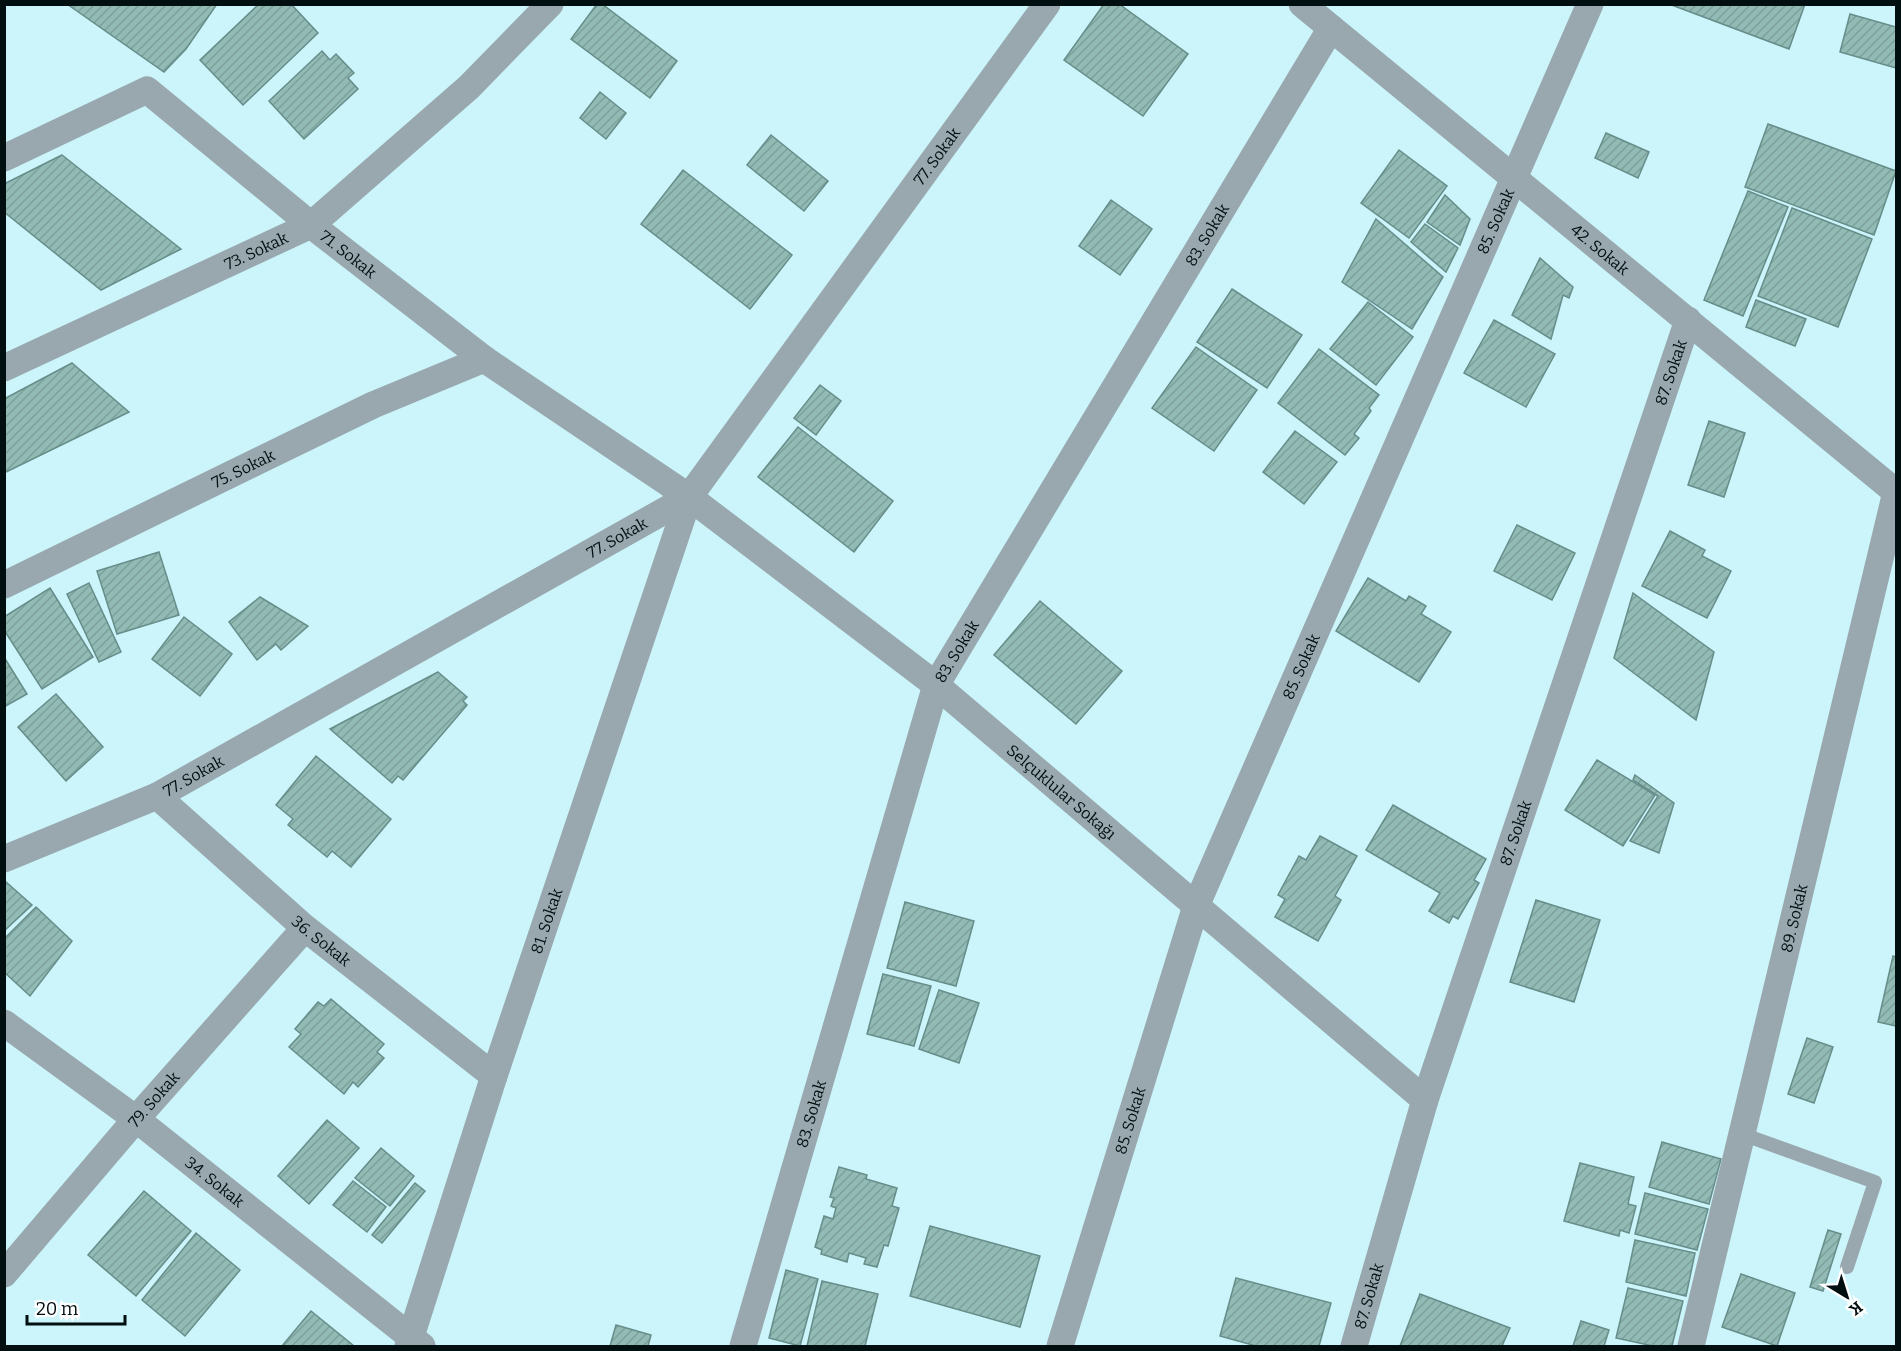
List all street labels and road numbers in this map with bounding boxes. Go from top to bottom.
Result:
street label: 77. Sokak [910,124,964,189]
street label: 85. Sokak [1473,186,1518,257]
street label: 83. Sokak [1181,200,1233,270]
street label: 42. Sokak [1567,220,1633,279]
street label: 71. Sokak [316,226,380,282]
street label: 73. Sokak [221,228,291,274]
street label: 87. Sokak [1651,337,1691,408]
street label: 75. Sokak [209,445,278,492]
street label: 77. Sokak [584,513,651,563]
street label: 83. Sokak [931,617,983,686]
street label: 85. Sokak [1278,631,1324,702]
street label: Selçuklular Sokağı [1003,741,1120,844]
street label: 77. Sokak [160,752,227,801]
street label: 87. Sokak [1496,798,1535,868]
street label: 89. Sokak [1777,882,1812,954]
street label: 81. Sokak [527,886,567,956]
street label: 36. Sokak [288,912,354,970]
street label: 79. Sokak [124,1068,184,1131]
street label: 83. Sokak [792,1078,830,1150]
street label: 85. Sokak [1111,1085,1150,1157]
street label: 34. Sokak [181,1153,248,1211]
street label: 87. Sokak [1350,1261,1387,1331]

